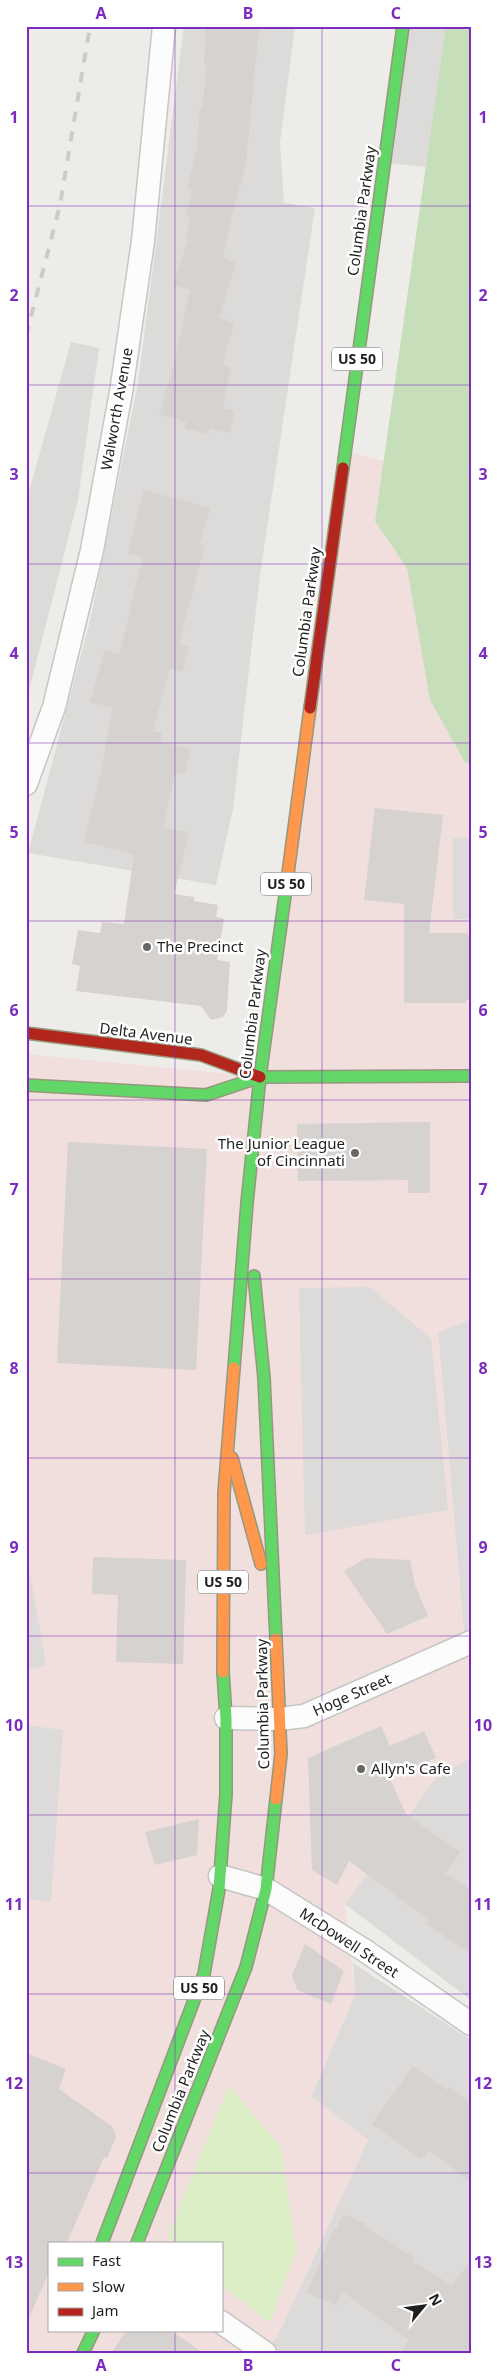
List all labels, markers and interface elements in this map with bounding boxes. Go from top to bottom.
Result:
text: A [95,2,107,24]
text: B [243,2,253,24]
text: C [391,2,401,24]
text: 1 [9,106,19,128]
text: 1 [478,106,488,128]
street label: Columbia Parkway [342,144,380,277]
text: 2 [9,284,19,306]
text: 2 [478,284,488,306]
street label: Walworth Avenue [95,346,137,472]
road number: US 50 [332,348,382,370]
text: 3 [9,463,19,485]
text: 3 [478,463,488,485]
street label: Columbia Parkway [287,545,325,678]
text: 4 [9,642,19,664]
text: 4 [478,642,488,664]
text: 5 [9,821,19,843]
text: 5 [478,821,488,843]
road number: US 50 [261,872,311,896]
place label: The Precinct [157,936,244,956]
marker: The Precinct [141,941,153,953]
street label: Columbia Parkway [234,947,270,1080]
text: 6 [9,999,19,1021]
text: 6 [478,999,488,1021]
street label: Delta Avenue [98,1017,194,1049]
place label: The Junior League of Cincinnati [218,1133,345,1170]
marker: The Junior League of Cincinnati [349,1147,361,1159]
text: 7 [9,1178,19,1200]
text: 7 [478,1178,488,1200]
text: 8 [9,1357,19,1379]
text: 8 [478,1357,488,1379]
text: 9 [9,1536,19,1558]
text: 9 [478,1536,488,1558]
road number: US 50 [198,1570,248,1594]
street label: Columbia Parkway [251,1638,273,1770]
street label: Hoge Street [309,1668,394,1720]
text: 10 [5,1714,23,1736]
text: 10 [474,1714,492,1736]
place label: Allyn's Cafe [371,1758,451,1778]
marker: Allyn's Cafe [355,1763,367,1775]
text: 11 [5,1893,23,1915]
text: 11 [474,1893,492,1915]
street label: McDowell Street [296,1903,403,1982]
road number: US 50 [174,1976,224,2000]
street label: Columbia Parkway [146,2026,214,2155]
text: 12 [5,2072,23,2094]
text: 12 [474,2072,492,2094]
legend [48,2242,222,2332]
text: Fast [92,2250,121,2270]
text: 13 [5,2251,23,2273]
text: 13 [474,2251,492,2273]
text: Slow [92,2276,125,2296]
north arrow [400,2282,450,2332]
text: N [425,2290,447,2309]
text: Jam [90,2300,119,2320]
text: A [95,2354,107,2376]
text: B [243,2354,253,2376]
text: C [391,2354,401,2376]

